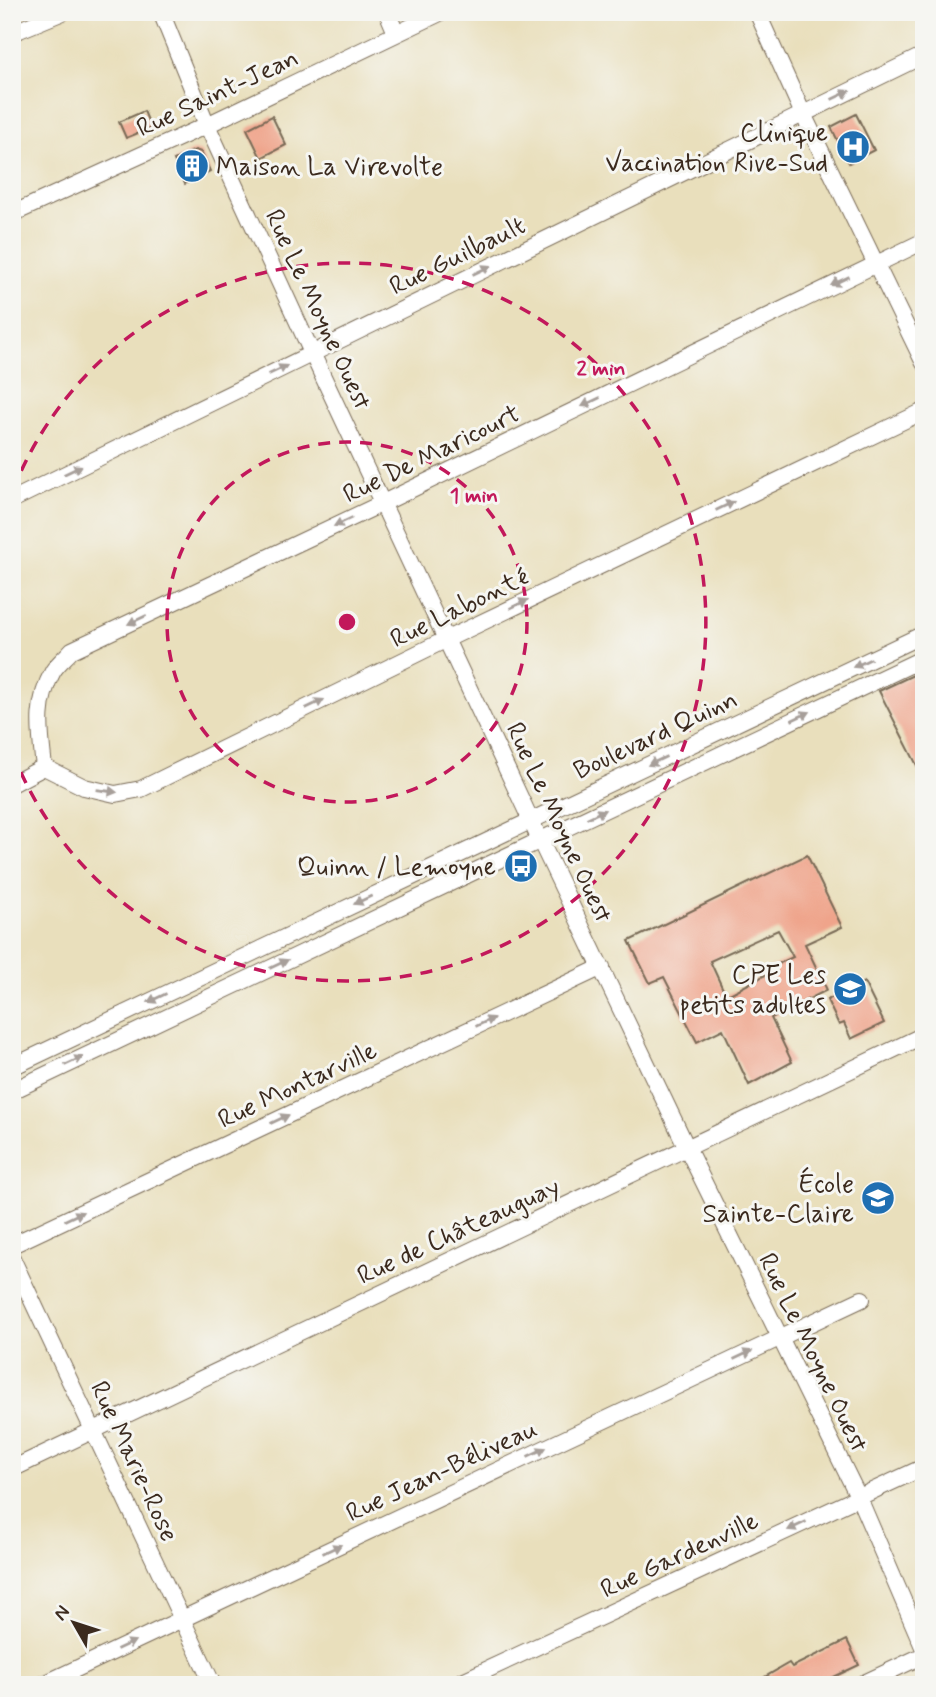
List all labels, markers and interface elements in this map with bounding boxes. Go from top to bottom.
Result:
street label: Rue Saint-Jean [131,41,304,146]
one-way arrow [831,89,851,101]
place label: Clinique Vaccination Rive-Sud [605,117,828,181]
hospital icon: Clinique Vaccination Rive-Sud [834,128,872,166]
building icon: Maison La Virevolte [173,147,211,185]
place label: Maison La Virevolte [216,151,443,185]
street label: Rue Le Moyne Ouest [256,204,379,416]
street label: Rue Guilbault [384,209,532,304]
one-way arrow [472,264,492,275]
one-way arrow [830,275,850,286]
text: 2 min [576,355,626,383]
one-way arrow [268,364,288,375]
one-way arrow [581,396,601,407]
street label: Rue De Maricourt [338,397,526,512]
one-way arrow [63,464,83,476]
text: 1 min [450,482,498,510]
one-way arrow [715,501,735,512]
one-way arrow [332,517,353,528]
street label: Rue Labonté [385,561,535,657]
one-way arrow [509,599,529,610]
centre of rings [335,610,359,634]
one-way arrow [127,614,147,625]
one-way arrow [852,657,872,669]
street label: Boulevard Quinn [568,683,743,789]
one-way arrow [305,698,325,709]
one-way arrow [791,710,811,722]
street label: Rue Le Moyne Ouest [497,717,620,929]
one-way arrow [647,755,667,766]
one-way arrow [96,786,118,797]
one-way arrow [585,808,606,819]
bus stop icon: Quinn / Lemoyne [502,847,540,885]
place label: Quinn / Lemoyne [297,851,496,885]
one-way arrow [353,894,373,906]
one-way arrow [269,958,289,970]
place label: CPE Les petits adultes [680,959,826,1023]
school or university icon: CPE Les petits adultes [831,970,869,1008]
one-way arrow [147,992,167,1004]
one-way arrow [475,1016,495,1027]
street label: Rue Montarville [213,1034,383,1138]
one-way arrow [64,1056,84,1067]
one-way arrow [270,1113,290,1125]
place label: École Sainte-Claire [703,1166,854,1232]
street label: Rue de Châteauguay [352,1170,565,1294]
school or university icon: École Sainte-Claire [859,1179,897,1217]
one-way arrow [64,1210,84,1222]
street label: Rue Le Moyne Ouest [749,1248,875,1458]
one-way arrow [733,1349,753,1361]
street label: Rue Marie-Rose [81,1376,185,1548]
street label: Rue Jean-Béliveau [341,1413,543,1531]
one-way arrow [527,1446,547,1458]
street label: Rue Gardenville [595,1504,764,1607]
one-way arrow [787,1520,807,1532]
one-way arrow [321,1543,342,1554]
north arrow [38,1588,108,1658]
text: N [48,1600,76,1626]
one-way arrow [116,1640,136,1651]

